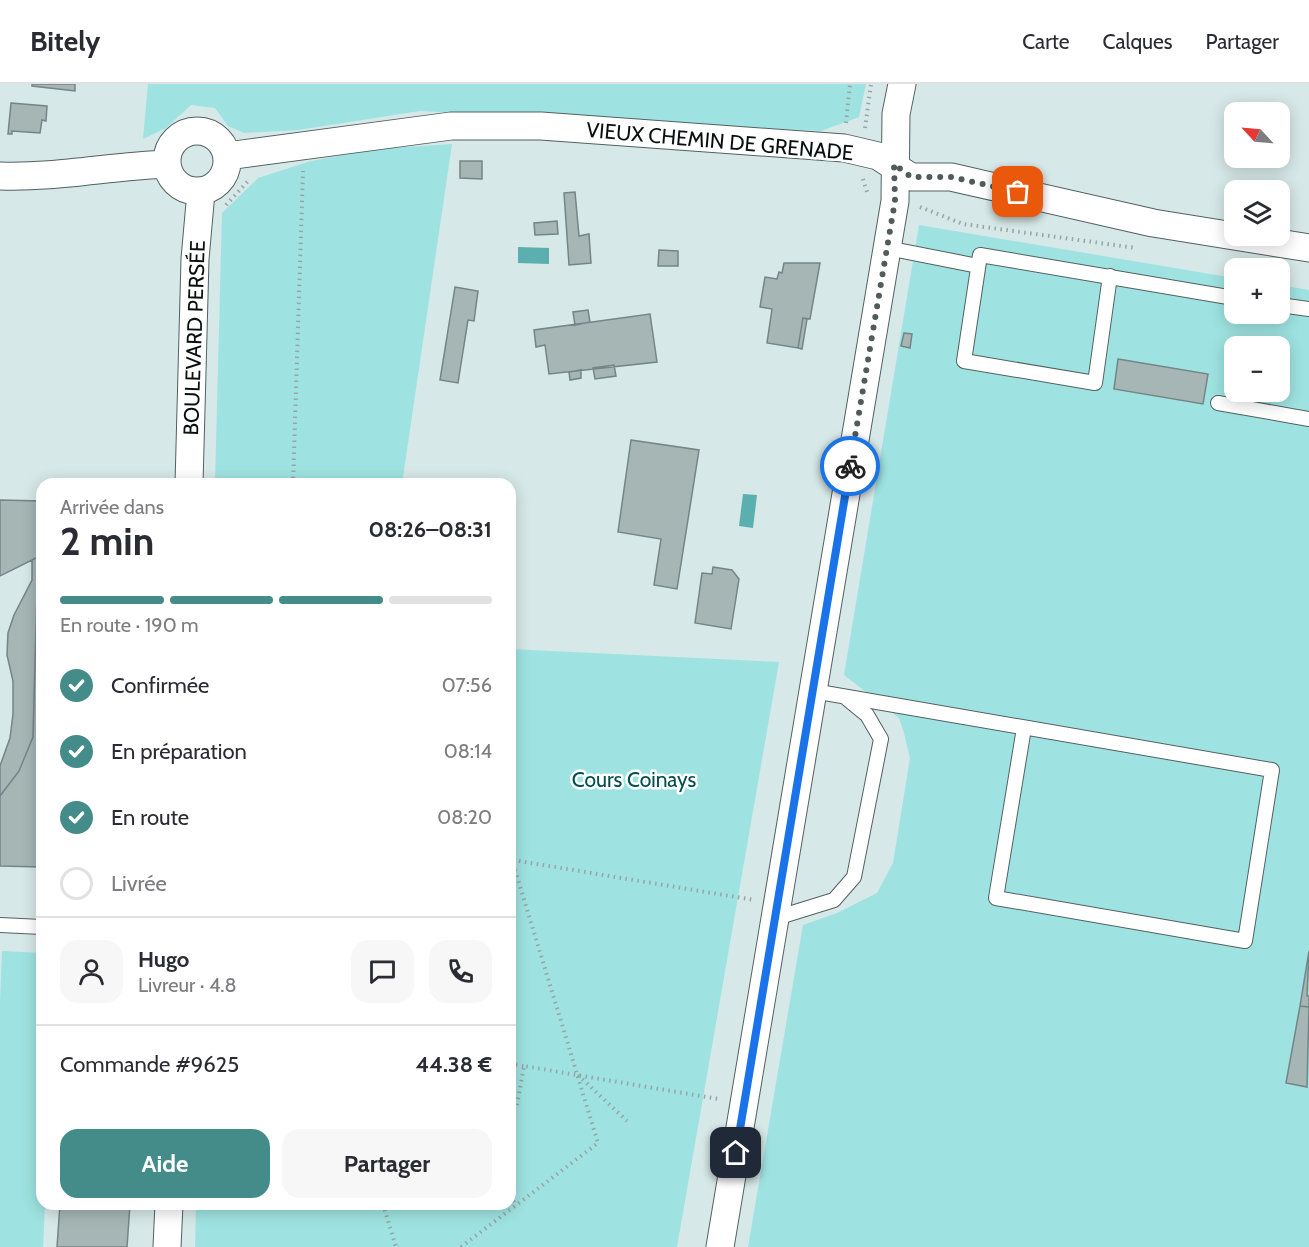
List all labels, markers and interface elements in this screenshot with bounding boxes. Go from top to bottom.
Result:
text: Bitely [30,24,100,58]
text: Carte [1022,29,1070,54]
text: Calques [1103,29,1173,54]
text: Partager [1206,29,1279,54]
north arrow [1224,102,1290,168]
map controls [1224,102,1290,402]
street label: VIEUX CHEMIN DE GRENADE [585,117,855,165]
pin [992,166,1043,217]
icon: bag [1001,175,1034,208]
button: layers [1224,180,1290,246]
street label: BOULEVARD PERSÉE [178,240,210,436]
button: + [1224,258,1290,324]
button: − [1224,336,1290,402]
courier [820,436,880,496]
icon: bike [834,450,867,483]
text: Arrivée dans [60,495,164,519]
text: 08:26–08:31 [368,516,492,543]
text: 2 min [60,517,154,565]
text: En route · 190 m [60,613,199,637]
icon: check [60,669,93,702]
text: Confirmée [111,672,209,699]
text: 07:56 [442,673,492,697]
icon: check [60,735,93,768]
text: En préparation [111,738,247,765]
text: 08:14 [444,739,492,763]
park label: Cours Coinays [572,767,697,792]
icon: check [60,801,93,834]
text: En route [111,804,189,831]
text: 08:20 [437,805,492,829]
text: Livrée [111,870,167,897]
button: person [60,940,123,1003]
button: chat [351,940,414,1003]
button: phone [429,940,492,1003]
text: Hugo [138,946,189,973]
text: Livreur · 4.8 [138,973,237,997]
text: Commande #9625 [60,1051,239,1078]
text: 44.38 € [416,1051,492,1078]
pin [710,1127,761,1178]
button: Aide [60,1129,270,1198]
button: Partager [282,1129,492,1198]
icon: home [719,1136,752,1169]

